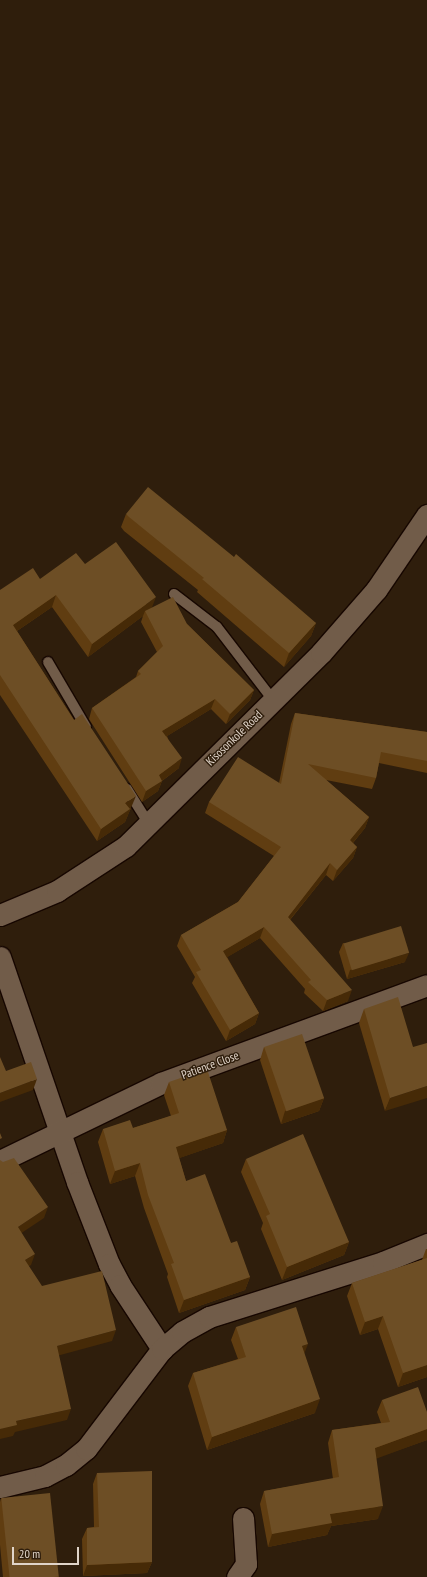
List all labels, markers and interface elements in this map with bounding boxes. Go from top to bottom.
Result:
street label: Kisosonkole Road [203,708,265,768]
street label: Patience Close [179,1048,241,1082]
scale bar [14,1539,81,1565]
text: 20 m [19,1546,40,1561]

